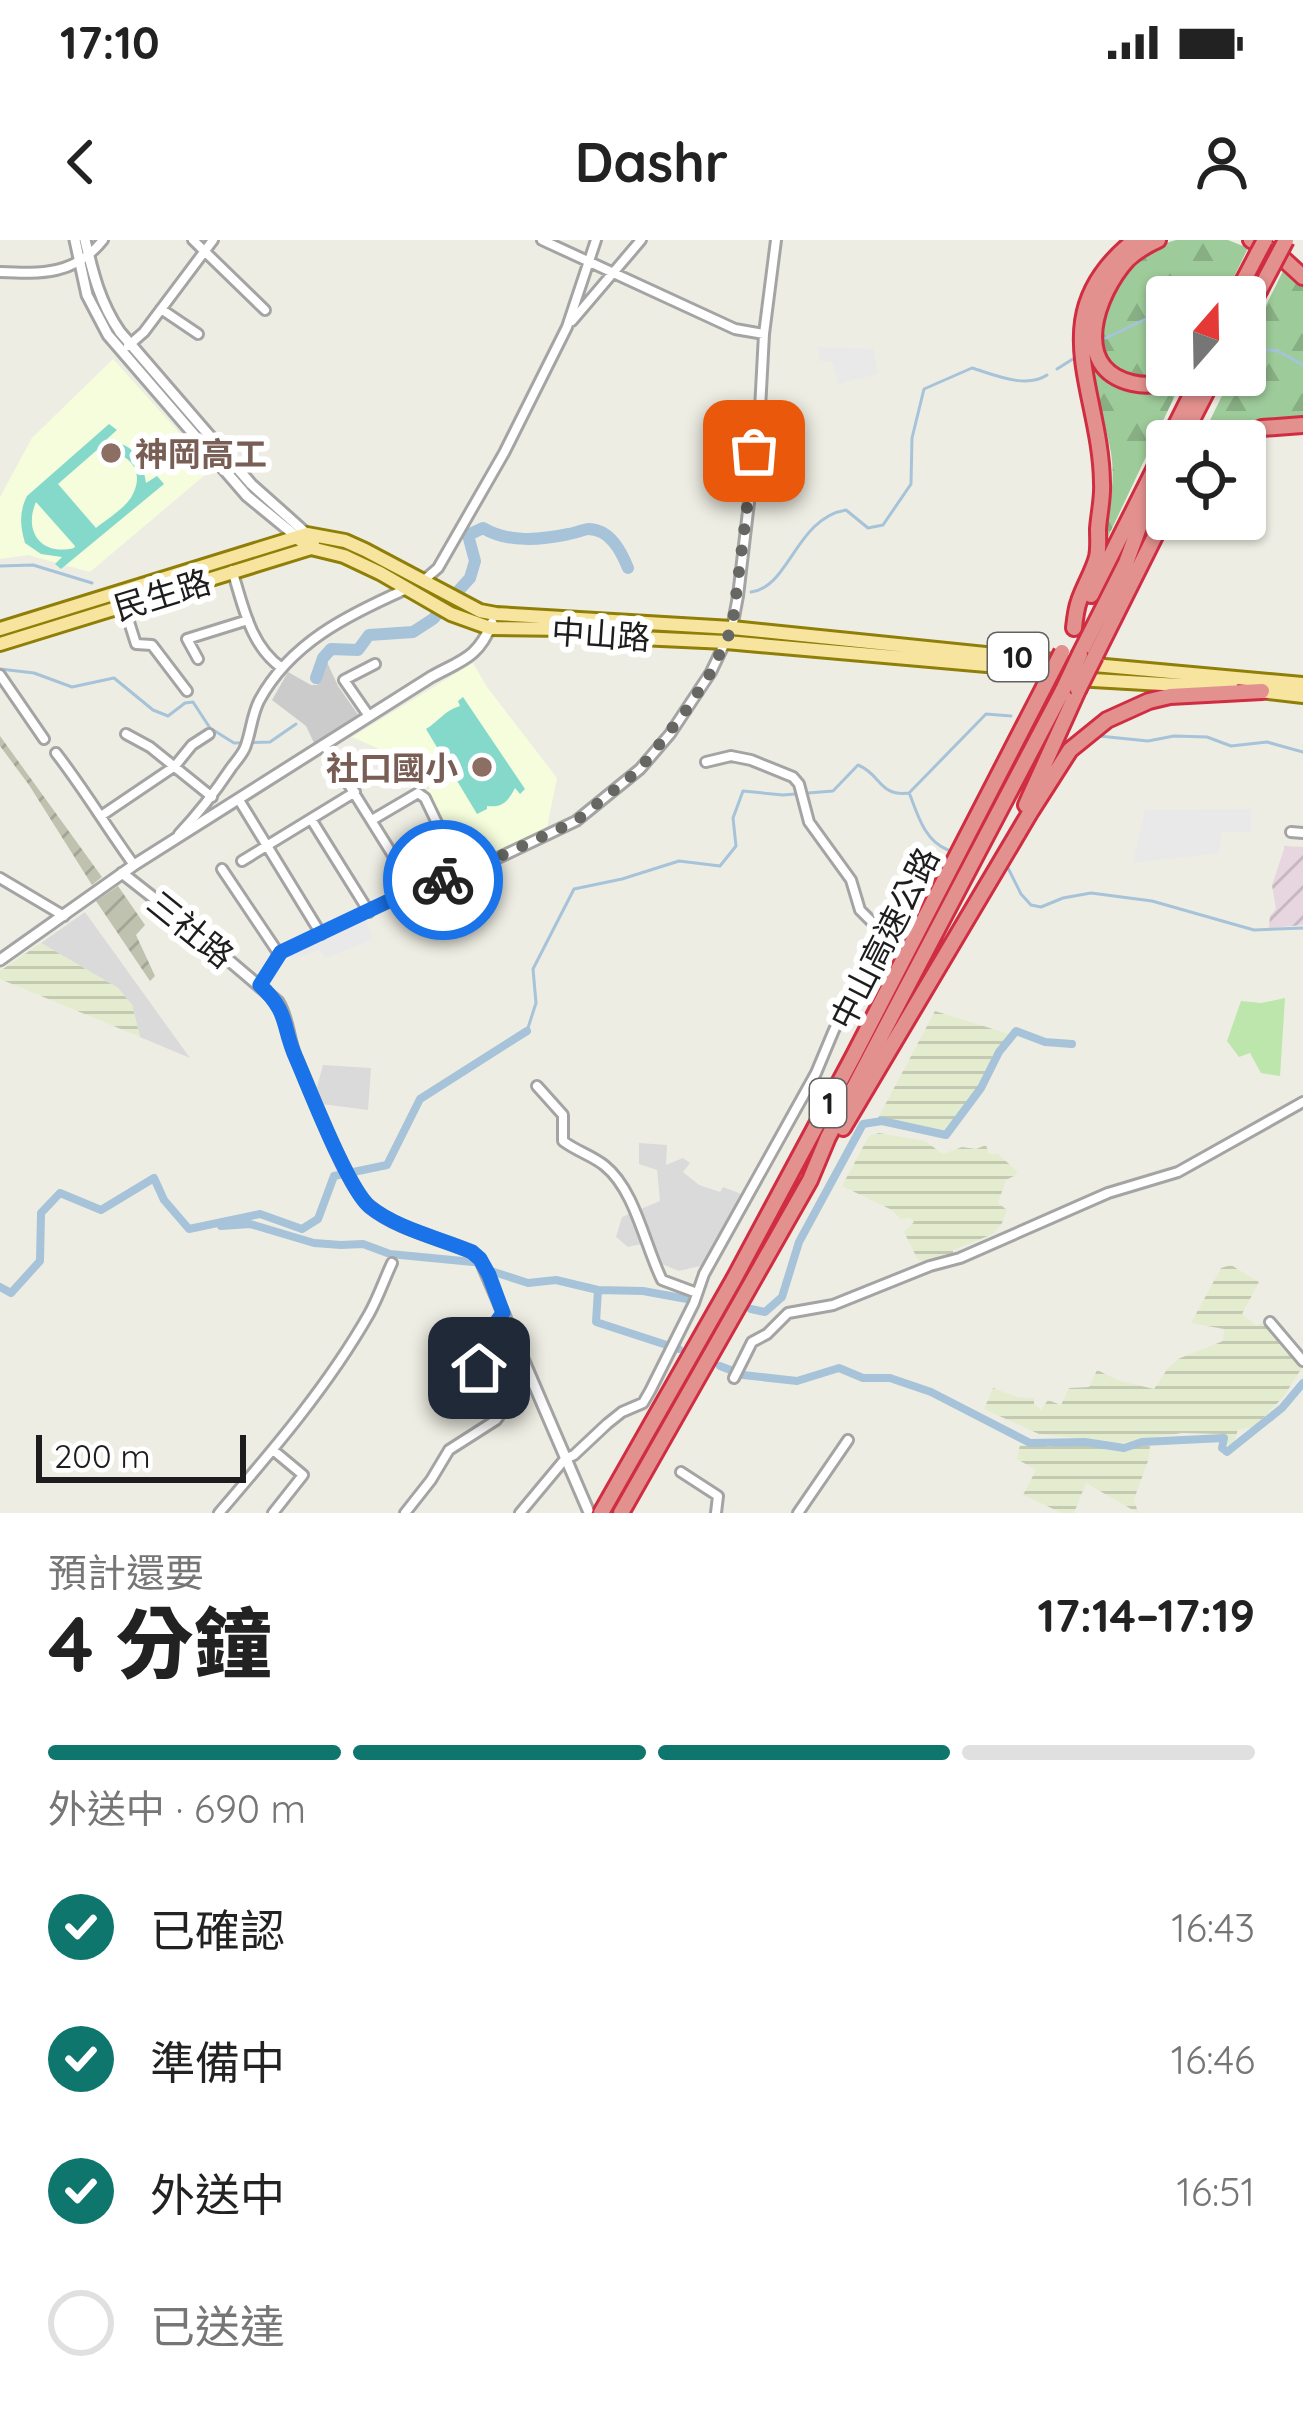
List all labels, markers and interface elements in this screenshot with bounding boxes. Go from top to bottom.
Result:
text: 17:10 [60,14,160,70]
text: Dashr [575,128,728,196]
icon: back [48,129,114,195]
icon: person [1189,129,1255,195]
north arrow [1146,276,1266,396]
map controls [1146,276,1266,540]
pin [703,400,805,502]
icon: bag [721,418,787,484]
button: locate [1146,420,1266,540]
place label: 神岡高工 [135,433,267,474]
marker: 神岡高工 [98,440,124,466]
street label: 民生路 [109,560,215,628]
street label: 中山路 [550,610,652,658]
road number: 10 [988,633,1048,681]
place label: 社口國小 [326,747,458,788]
marker: 社口國小 [469,754,495,780]
courier [383,820,503,940]
street label: 中山高速公路 [821,840,947,1036]
icon: bike [410,847,476,913]
street label: 三社路 [140,882,242,976]
road number: 1 [810,1079,846,1127]
pin [428,1317,530,1419]
icon: home [446,1335,512,1401]
scale bar [36,1429,246,1482]
text: 200 m [54,1435,151,1476]
text: 預計還要 [48,1548,204,1597]
text: 17:14–17:19 [1038,1587,1255,1643]
text: 4 分鐘 [48,1594,272,1692]
text: 外送中 · 690 m [48,1784,306,1833]
icon: check [48,1894,114,1960]
text: 已確認 [150,1902,285,1958]
text: 16:43 [1171,1903,1255,1952]
icon: check [48,2026,114,2092]
text: 準備中 [150,2034,285,2090]
text: 16:46 [1171,2035,1255,2084]
icon: check [48,2158,114,2224]
text: 外送中 [150,2166,285,2222]
text: 16:51 [1177,2167,1255,2216]
text: 已送達 [150,2298,285,2354]

